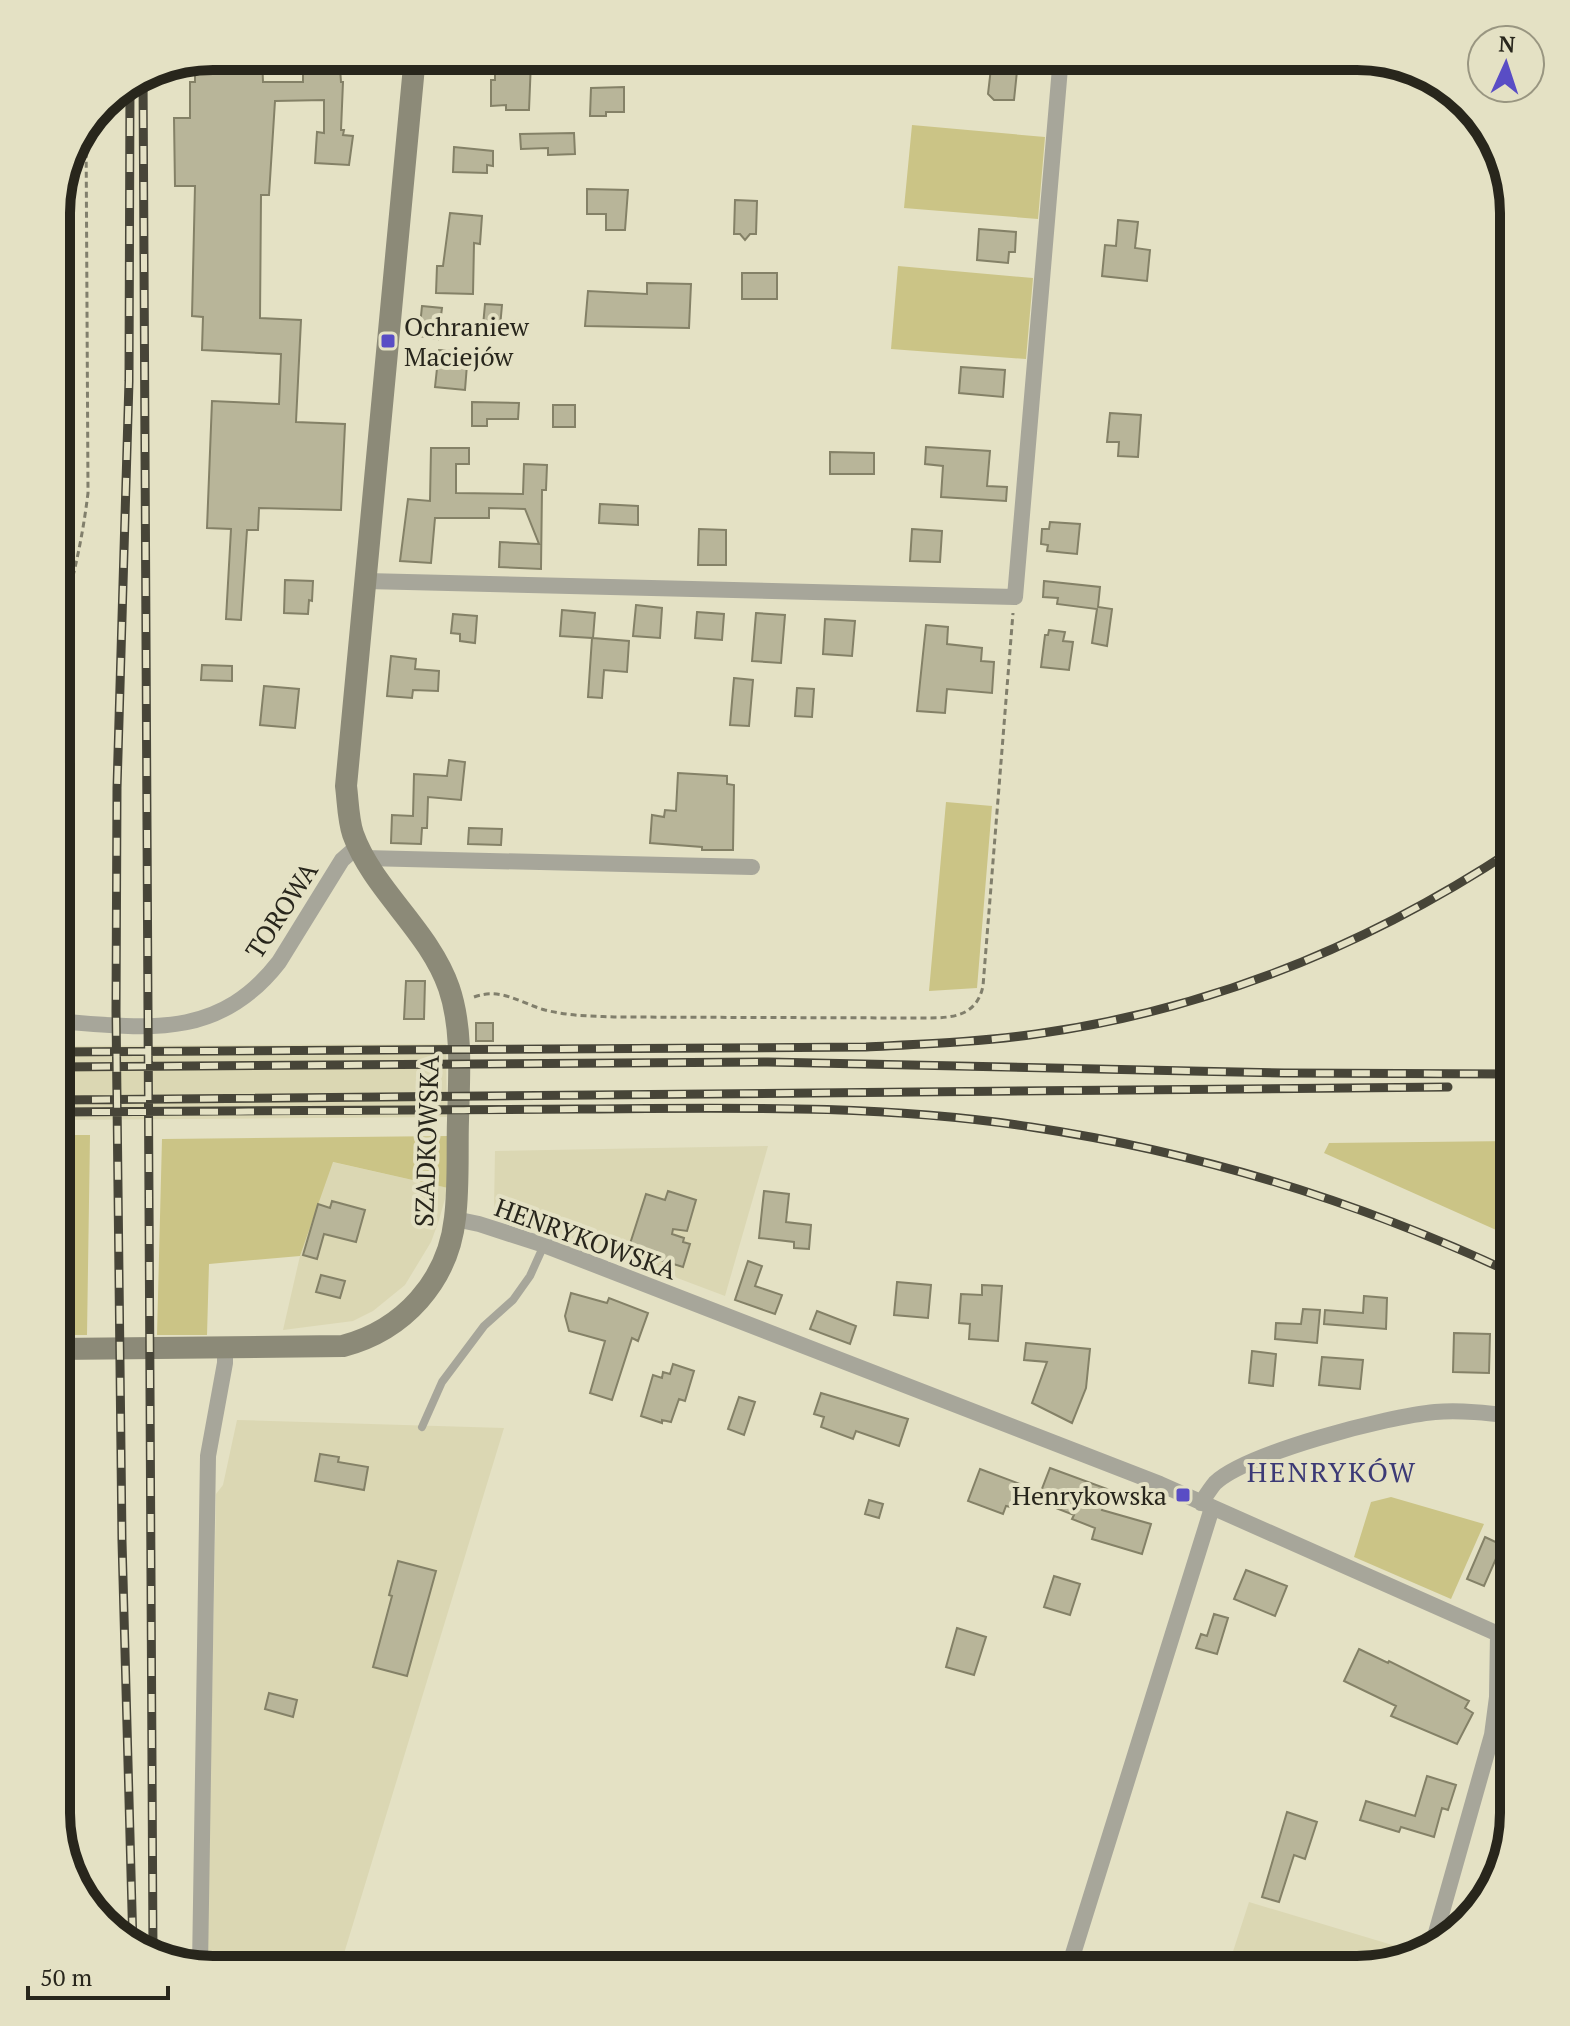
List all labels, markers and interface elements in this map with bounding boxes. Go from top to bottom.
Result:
north arrow [1466,24,1546,104]
text: N [1498,29,1516,58]
place label: Ochraniew Maciejów [404,309,530,373]
marker: Ochraniew Maciejów [379,332,397,350]
street label: TOROWA [237,855,325,965]
street label: SZADKOWSKA [406,1054,446,1228]
street label: HENRYKOWSKA [490,1189,682,1287]
district label: HENRYKÓW [1247,1453,1417,1490]
place label: Henrykowska [1012,1478,1167,1512]
marker: Henrykowska [1174,1486,1192,1504]
scale bar [28,1950,168,2000]
text: 50 m [40,1961,92,1993]

